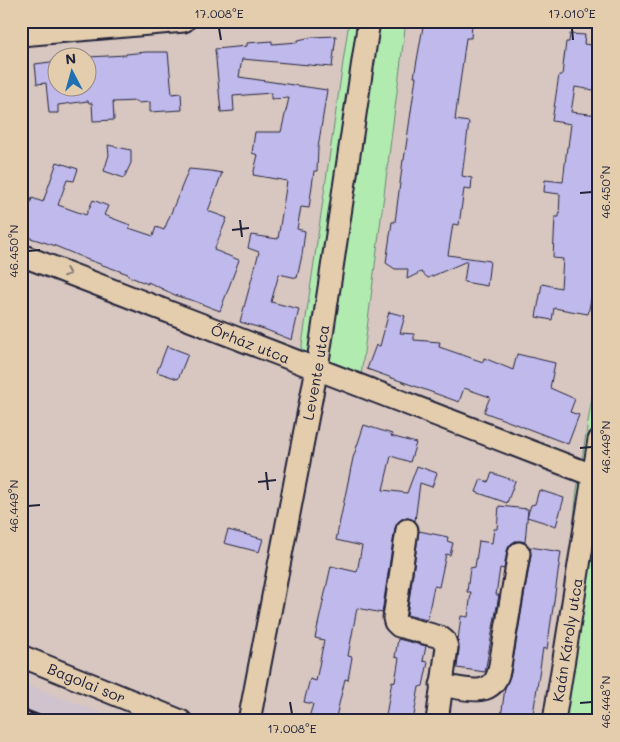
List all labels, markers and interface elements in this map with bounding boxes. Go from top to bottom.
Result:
text: 17.008°E [194,5,244,21]
text: 17.010°E [548,5,596,21]
north arrow [48,48,98,98]
text: N [64,49,77,69]
text: 46.450°N [597,166,613,218]
text: 46.450°N [5,225,21,277]
one-way arrow [62,266,71,277]
street label: Őrház utca [208,319,293,368]
street label: Levente utca [297,323,333,422]
text: 46.449°N [597,421,613,473]
text: 46.449°N [5,480,21,532]
street label: Kaán Károly utca [547,577,587,703]
street label: Bagolai sor [45,658,129,708]
text: 46.448°N [597,676,613,728]
text: 17.008°E [267,720,317,736]

